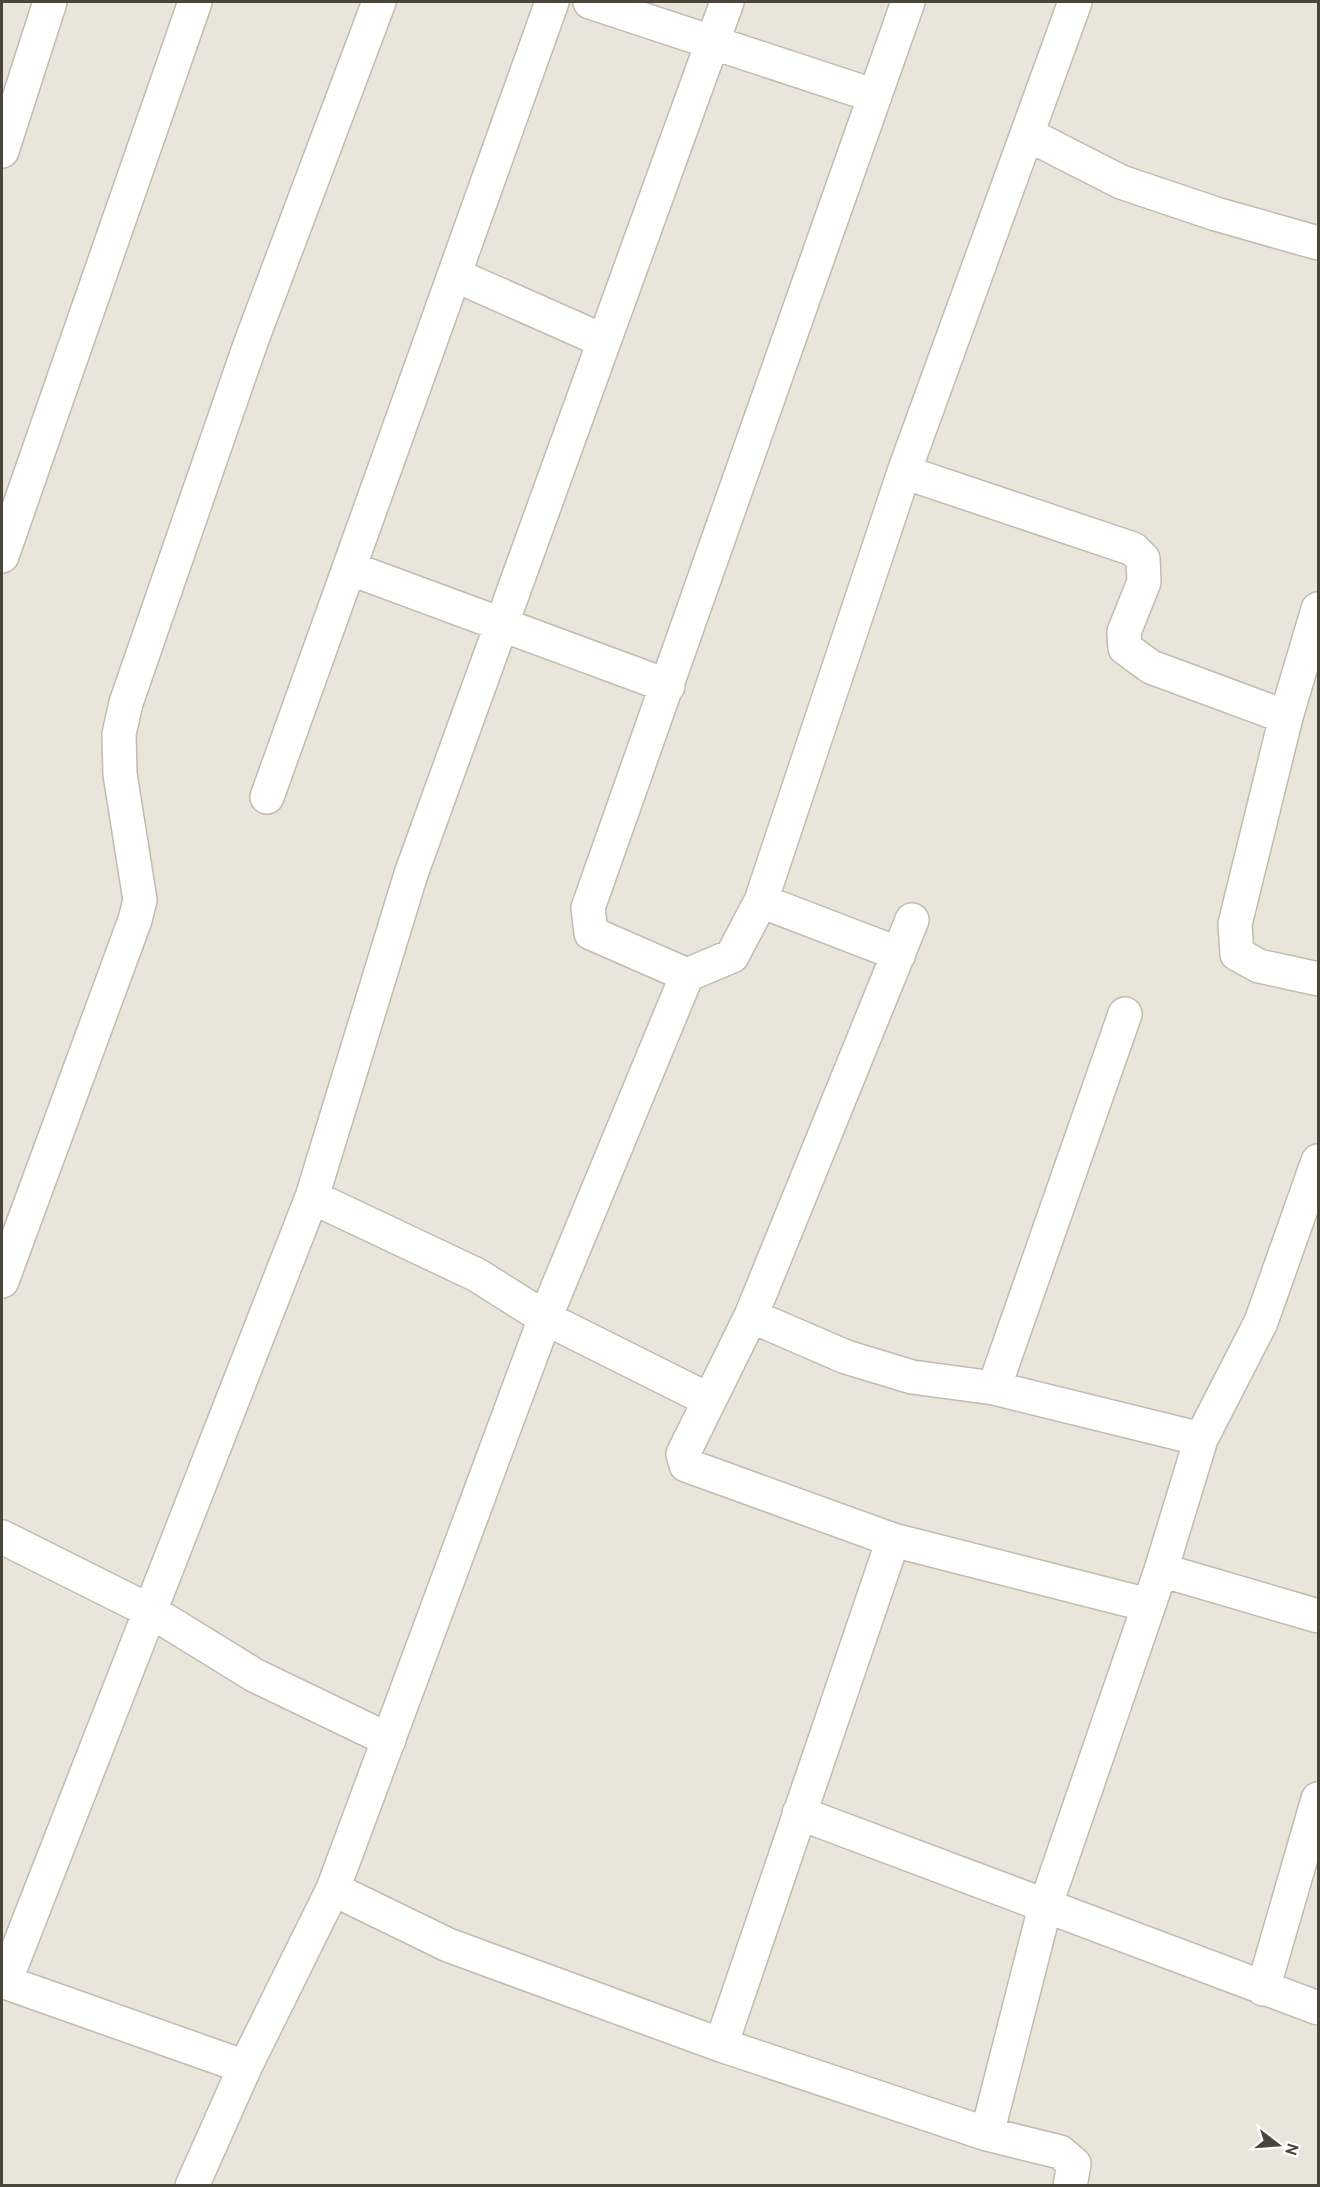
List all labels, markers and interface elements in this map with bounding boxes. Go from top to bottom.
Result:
north arrow [1248,2115,1308,2175]
text: N [1281,2141,1303,2157]

